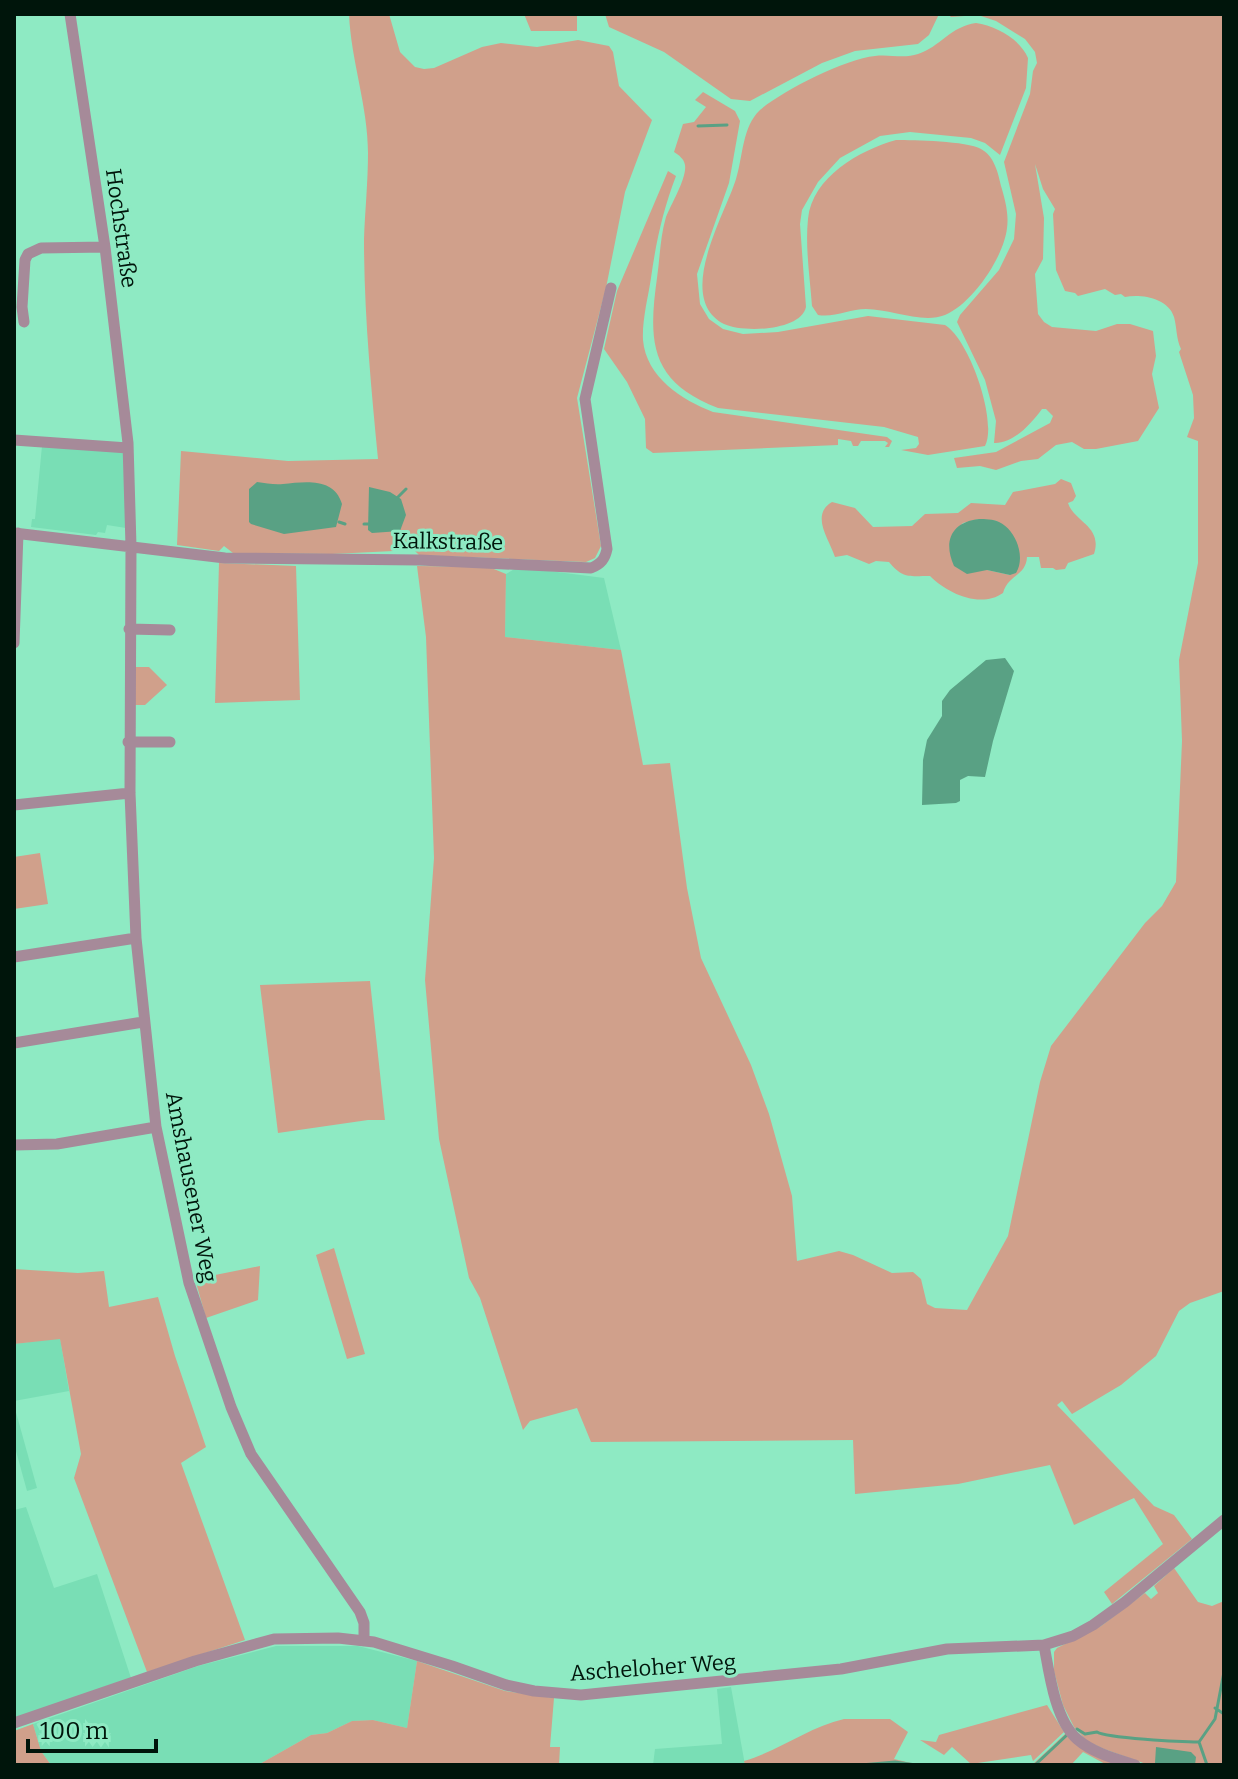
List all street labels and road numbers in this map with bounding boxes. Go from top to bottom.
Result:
street label: Hochstraße [100,167,143,289]
street label: Kalkstraße [393,527,503,556]
street label: Amshausener Weg [160,1089,223,1285]
street label: Ascheloher Weg [569,1648,737,1687]

